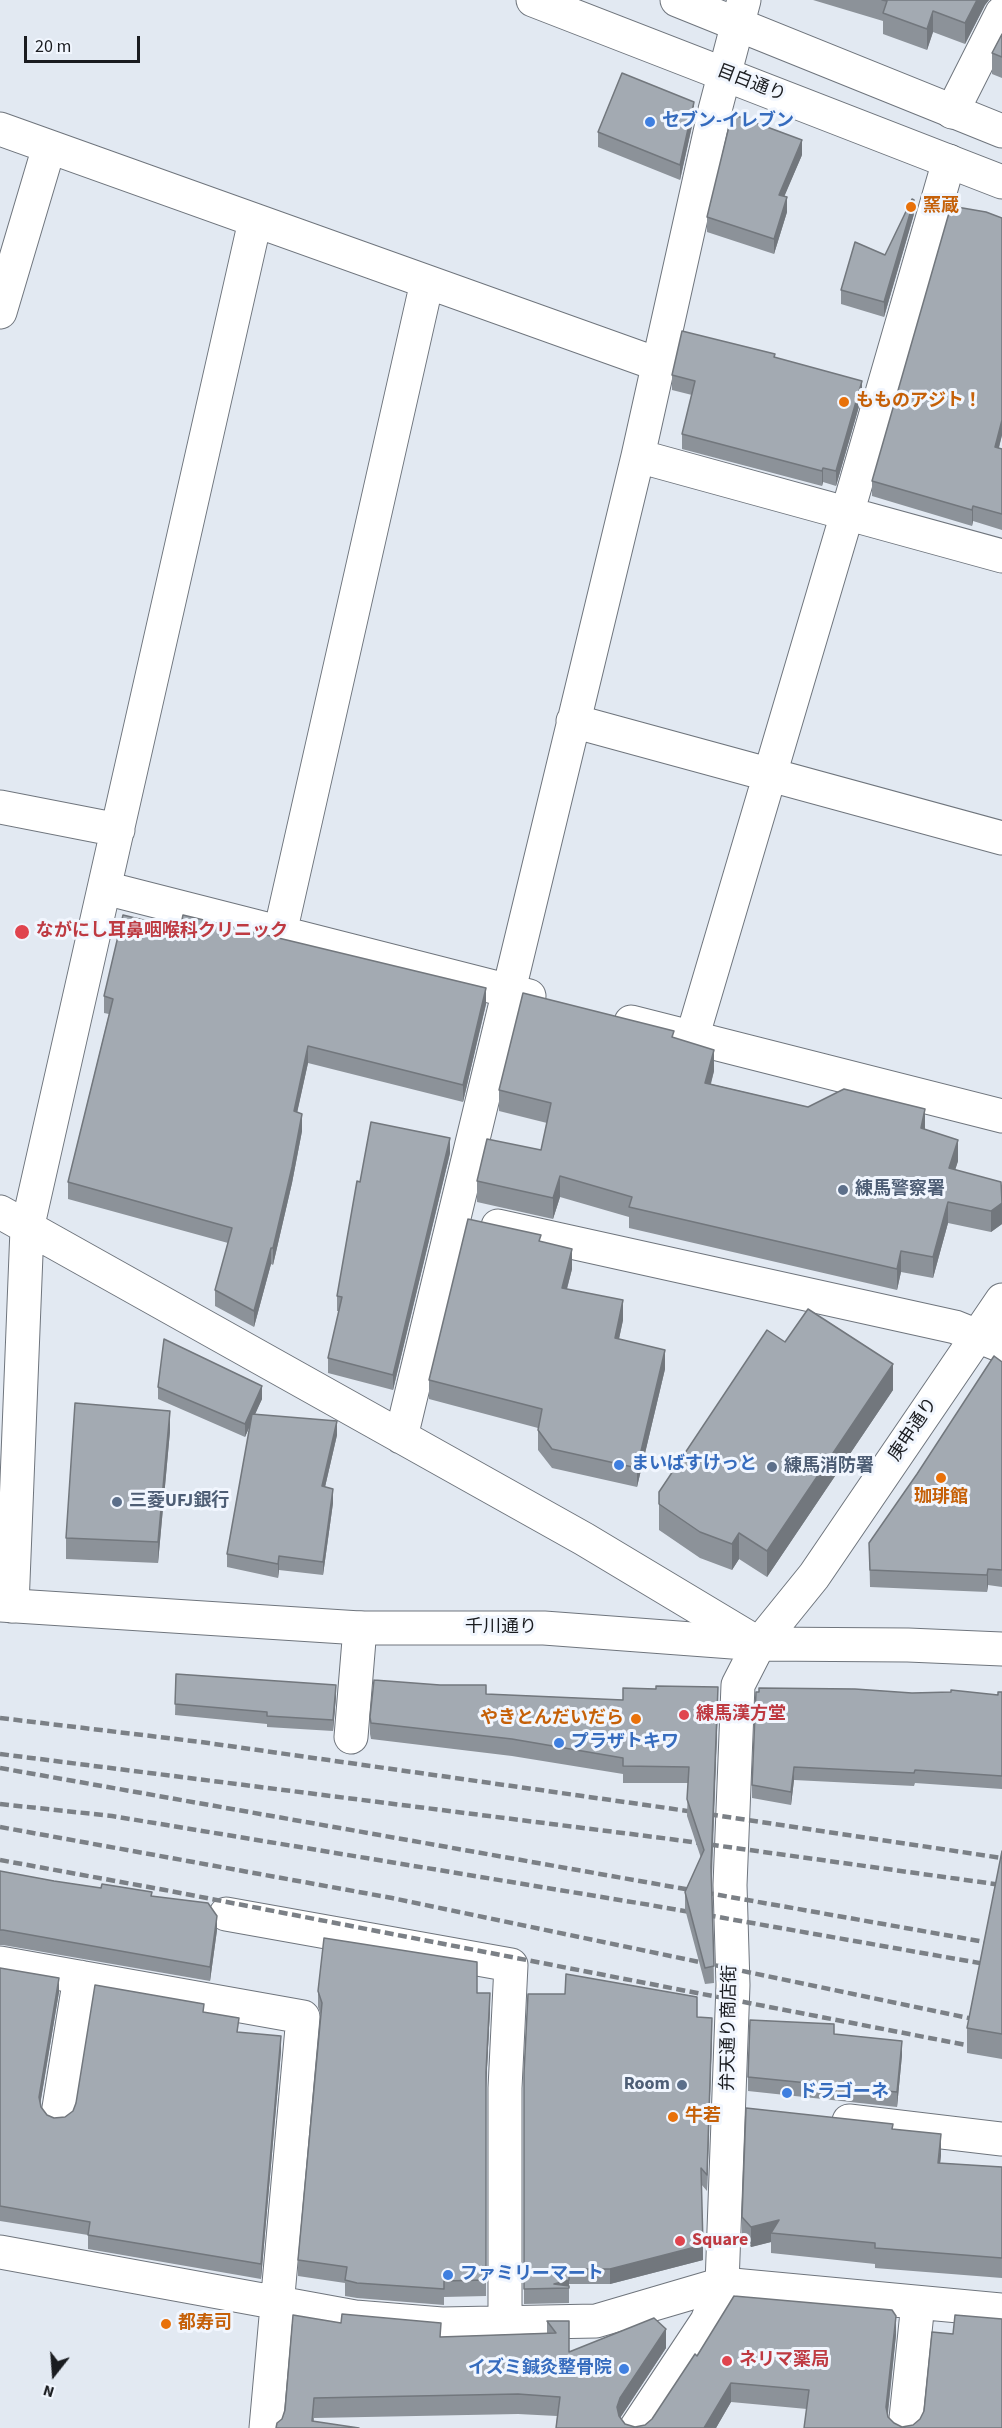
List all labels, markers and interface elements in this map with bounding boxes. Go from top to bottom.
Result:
scale bar [27,24,142,62]
text: 20 m [35,34,71,59]
street label: 目白通り [714,61,788,107]
place label: セブン-イレブン [662,111,794,133]
marker: セブン-イレブン [643,115,657,129]
place label: 窯蔵 [923,196,959,218]
marker: 窯蔵 [904,200,918,214]
place label: もものアジト！ [856,391,982,413]
marker: もものアジト！ [837,395,851,409]
place label: ながにし耳鼻咽喉科クリニック [36,921,288,943]
marker: ながにし耳鼻咽喉科クリニック [13,923,31,941]
place label: 練馬警察署 [855,1179,945,1201]
marker: 練馬警察署 [836,1183,850,1197]
street label: 庚申通り [885,1394,943,1466]
place label: まいばすけっと [631,1454,757,1476]
place label: 練馬消防署 [784,1456,874,1478]
marker: まいばすけっと [612,1458,626,1472]
marker: 練馬消防署 [765,1460,779,1474]
marker: 珈琲館 [934,1471,948,1485]
place label: 珈琲館 [914,1487,968,1509]
place label: 三菱UFJ銀行 [129,1491,229,1513]
marker: 三菱UFJ銀行 [110,1495,124,1509]
street label: 千川通り [465,1617,537,1639]
place label: 練馬漢方堂 [696,1704,786,1726]
place label: やきとんだいだら [480,1708,624,1730]
marker: 練馬漢方堂 [677,1708,691,1722]
marker: やきとんだいだら [629,1712,643,1726]
place label: プラザトキワ [571,1732,679,1754]
marker: プラザトキワ [552,1736,566,1750]
street label: 弁天通り商店街 [718,1965,742,2091]
place label: Room [624,2074,670,2096]
marker: Room [675,2078,689,2092]
place label: ドラゴーネ [799,2082,889,2104]
marker: ドラゴーネ [780,2086,794,2100]
place label: 牛若 [685,2106,721,2128]
marker: 牛若 [666,2110,680,2124]
place label: Square [692,2230,748,2252]
marker: Square [673,2234,687,2248]
place label: ファミリーマート [460,2264,604,2286]
marker: ファミリーマート [441,2268,455,2282]
place label: 都寿司 [178,2313,232,2335]
marker: 都寿司 [159,2317,173,2331]
north arrow [24,2344,84,2404]
place label: ネリマ薬局 [739,2350,829,2372]
marker: ネリマ薬局 [720,2354,734,2368]
place label: イズミ鍼灸整骨院 [468,2358,612,2380]
marker: イズミ鍼灸整骨院 [617,2362,631,2376]
text: N [40,2379,57,2403]

